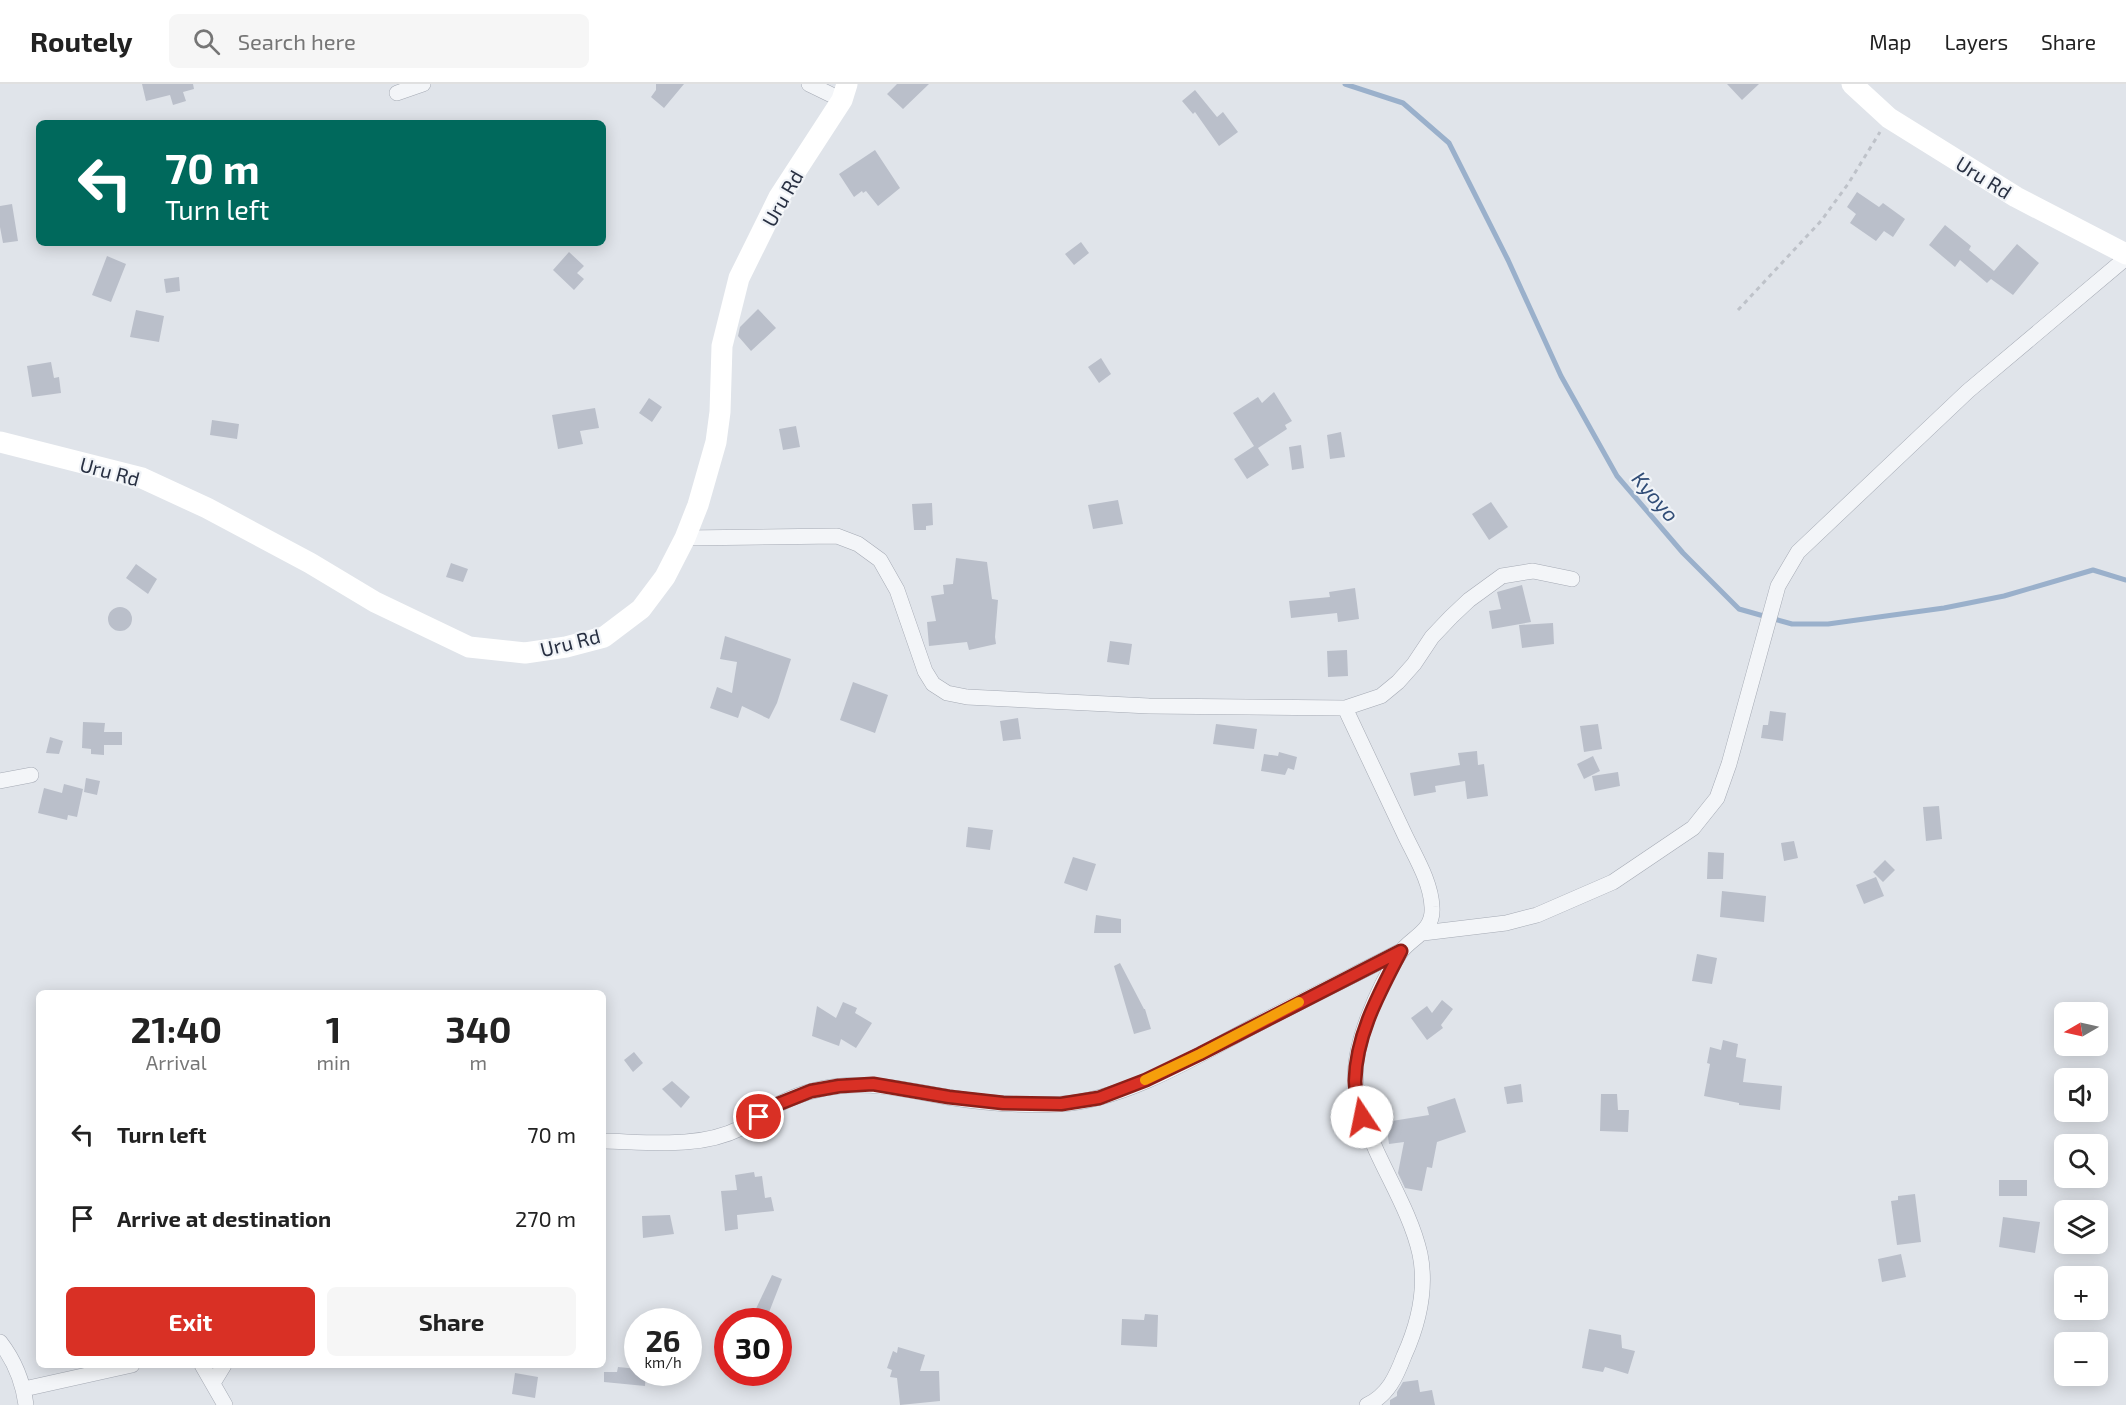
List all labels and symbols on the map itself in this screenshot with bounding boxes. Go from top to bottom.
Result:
street label: Uru Rd [1952,151,2016,203]
street label: Uru Rd [756,166,808,230]
street label: Uru Rd [77,452,143,490]
water label: Kyoyo [1627,466,1685,527]
street label: Uru Rd [537,623,603,661]
north arrow [2054,1002,2108,1056]
position arrow [1330,1085,1394,1149]
pin [733,1091,784,1142]
speed limit sign: 30 [714,1308,792,1386]

